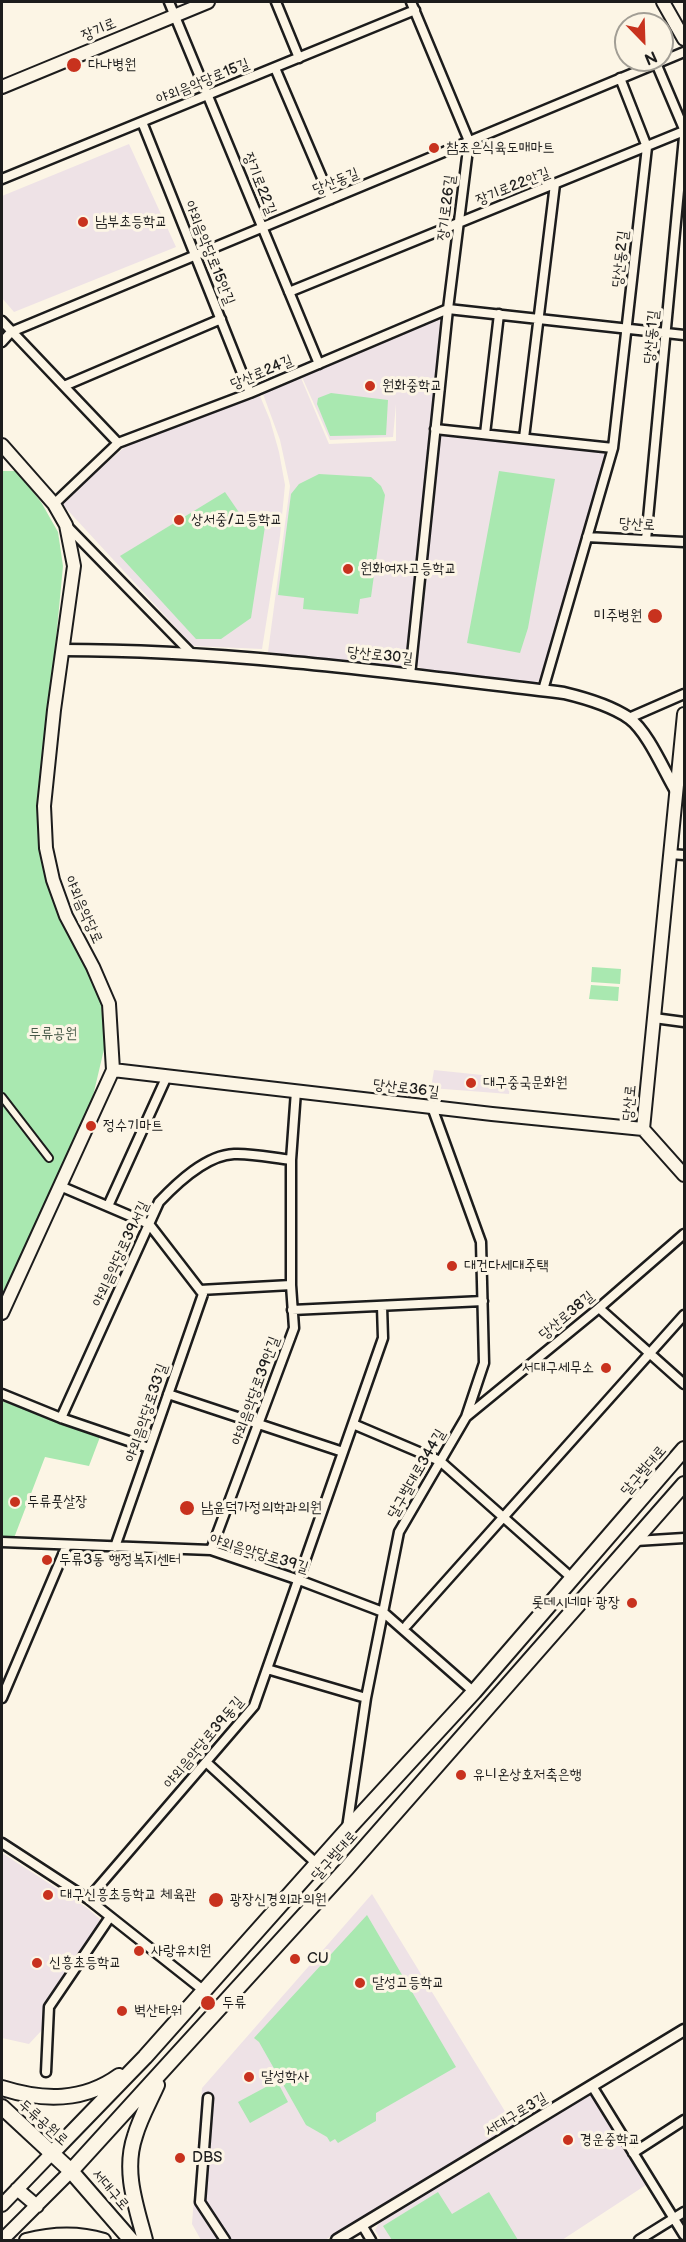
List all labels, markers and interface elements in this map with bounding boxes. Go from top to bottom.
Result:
north arrow [614,12,674,72]
street label: 장기로 [79,15,119,45]
text: N [641,46,660,68]
street label: 야외음악당로15길 [154,55,252,109]
marker: 다나병원 [65,56,83,74]
place label: 다나병원 [88,56,136,74]
place label: 참조은식육도매마트 [446,139,555,157]
marker: 참조은식육도매마트 [427,141,441,155]
street label: 장기로22길 [238,150,280,218]
street label: 장기로22안길 [473,164,553,210]
street label: 당산동길 [310,165,362,199]
street label: 장기로26길 [434,174,460,242]
street label: 야외음악당로15안길 [180,198,238,308]
place label: 남부초등학교 [95,213,167,231]
marker: 남부초등학교 [76,215,90,229]
street label: 당산동2길 [609,230,633,288]
street label: 당산동1길 [641,309,663,365]
street label: 당산로24길 [228,352,296,394]
place label: 원화중학교 [382,377,442,395]
marker: 원화중학교 [363,379,377,393]
place label: 상서중/고등학교 [191,511,282,529]
marker: 상서중/고등학교 [172,513,186,527]
street label: 당산로 [618,515,656,535]
place label: 원화여자고등학교 [360,560,457,578]
marker: 원화여자고등학교 [341,562,355,576]
place label: 미주병원 [594,607,642,625]
marker: 미주병원 [646,607,664,625]
street label: 당산로30길 [346,644,414,668]
street label: 야외음악당로 [60,873,106,947]
park label: 두류공원 [29,1025,77,1043]
place label: 대구중국문화원 [483,1074,567,1092]
street label: 당산로36길 [372,1076,440,1102]
marker: 대구중국문화원 [464,1076,478,1090]
street label: 당산로 [619,1084,641,1122]
place label: 정수기마트 [103,1117,163,1135]
marker: 정수기마트 [84,1119,98,1133]
street label: 야외음악당로39서길 [89,1198,153,1310]
place label: 대건다세대주택 [464,1257,548,1275]
marker: 대건다세대주택 [445,1259,459,1273]
street label: 당산로38길 [536,1288,598,1344]
street label: 야외음악당로39안길 [228,1334,284,1448]
place label: 서대구세무소 [522,1359,594,1377]
street label: 야외음악당로33길 [122,1361,172,1465]
marker: 서대구세무소 [599,1361,613,1375]
street label: 달구벌대로344길 [384,1426,450,1522]
street label: 달구벌대로 [617,1442,671,1500]
place label: 두류풋살장 [27,1493,87,1511]
marker: 두류풋살장 [8,1495,22,1509]
marker: 남윤덕가정의학과의원 [178,1499,196,1517]
place label: 남윤덕가정의학과의원 [201,1499,322,1517]
street label: 야외음악당로39길 [207,1530,311,1578]
place label: 두류3동 행정복지센터 [59,1551,181,1569]
marker: 두류3동 행정복지센터 [40,1553,54,1567]
place label: 롯데시네마 광장 [531,1594,620,1612]
marker: 롯데시네마 광장 [625,1596,639,1610]
street label: 야외음악당로39동길 [160,1693,248,1793]
place label: 유니온상호저축은행 [473,1766,582,1784]
marker: 유니온상호저축은행 [454,1768,468,1782]
street label: 달구벌대로 [308,1828,362,1884]
place label: 대구신흥초등학교 체육관 [60,1886,197,1904]
marker: 대구신흥초등학교 체육관 [41,1888,55,1902]
marker: 광장신경외과의원 [207,1891,225,1909]
place label: 광장신경외과의원 [230,1891,327,1909]
place label: 사랑유치원 [151,1942,211,1960]
marker: 사랑유치원 [132,1944,146,1958]
place label: CU [307,1950,329,1968]
marker: CU [288,1952,302,1966]
place label: 신흥초등학교 [49,1954,121,1972]
marker: 신흥초등학교 [30,1956,44,1970]
place label: 달성고등학교 [372,1974,444,1992]
marker: 달성고등학교 [353,1976,367,1990]
marker: 두류 [199,1994,217,2012]
place label: 두류 [222,1994,246,2012]
place label: 벽산타워 [134,2002,182,2020]
marker: 벽산타워 [115,2004,129,2018]
place label: 달성학사 [261,2068,309,2086]
marker: 달성학사 [242,2070,256,2084]
street label: 서대구로3길 [482,2089,550,2141]
street label: 두류공원로 [15,2096,71,2150]
place label: 경운중학교 [580,2131,640,2149]
marker: 경운중학교 [561,2133,575,2147]
place label: DBS [192,2149,222,2167]
marker: DBS [173,2151,187,2165]
street label: 서대구로 [88,2166,132,2214]

